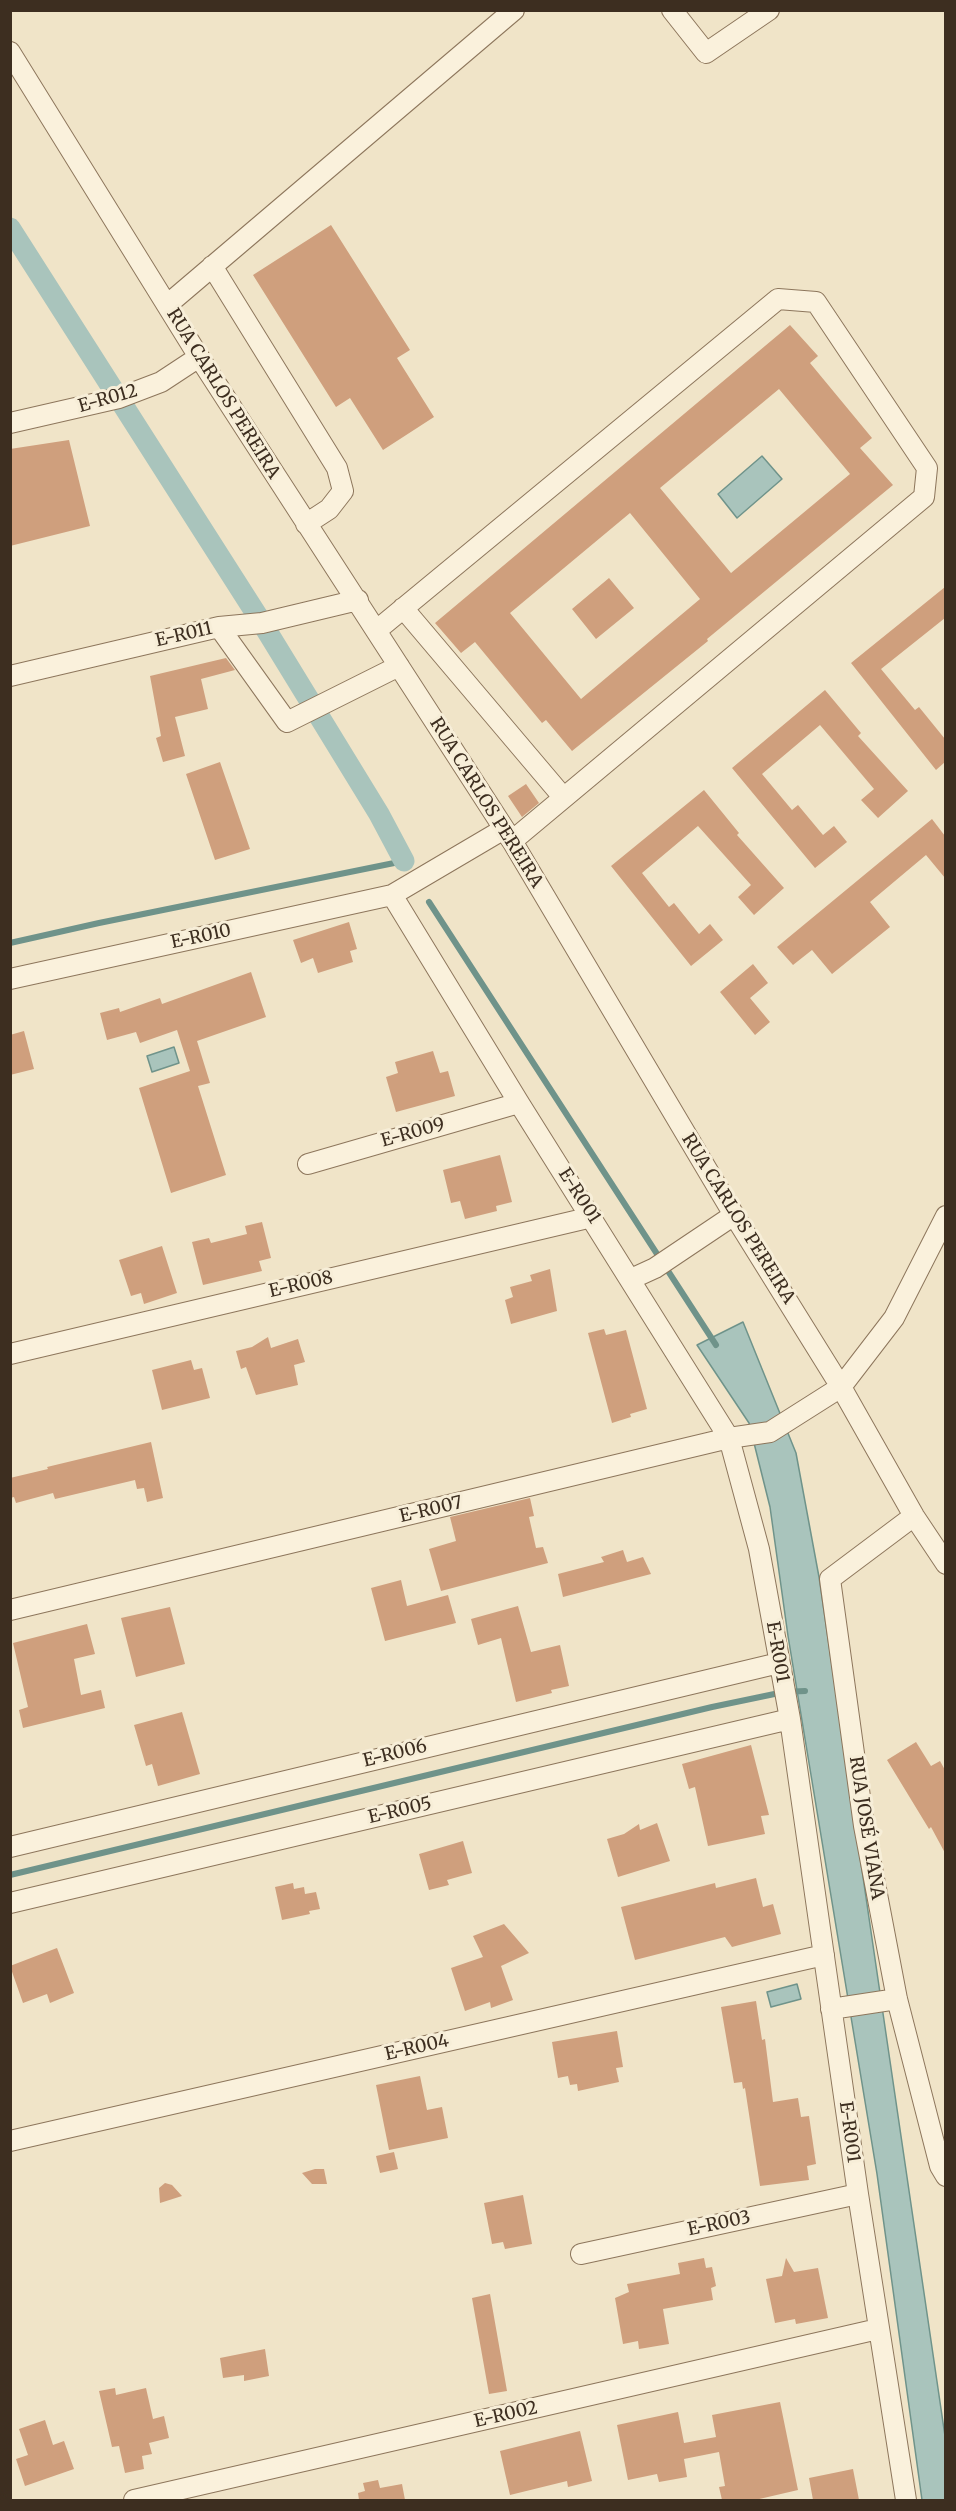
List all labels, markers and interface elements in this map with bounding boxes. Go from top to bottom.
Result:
street label: RUA CARLOS PEREIRA [162,305,284,483]
street label: E-R012 [76,380,140,418]
street label: E-R011 [154,618,214,652]
street label: RUA CARLOS PEREIRA [425,714,547,892]
street label: E-R010 [169,920,233,954]
street label: E-R009 [379,1114,447,1152]
street label: RUA CARLOS PEREIRA [677,1130,799,1308]
street label: E-R001 [553,1164,605,1228]
street label: E-R008 [267,1267,335,1303]
street label: E-R007 [397,1492,465,1528]
street label: E-R001 [761,1620,793,1684]
street label: E-R006 [361,1736,429,1772]
street label: RUA JOSÉ VIANA [844,1755,888,1901]
street label: E-R005 [366,1793,434,1829]
street label: E-R004 [383,2030,451,2066]
street label: E-R001 [834,2100,864,2164]
street label: E-R003 [686,2207,752,2241]
street label: E-R002 [472,2397,540,2433]

